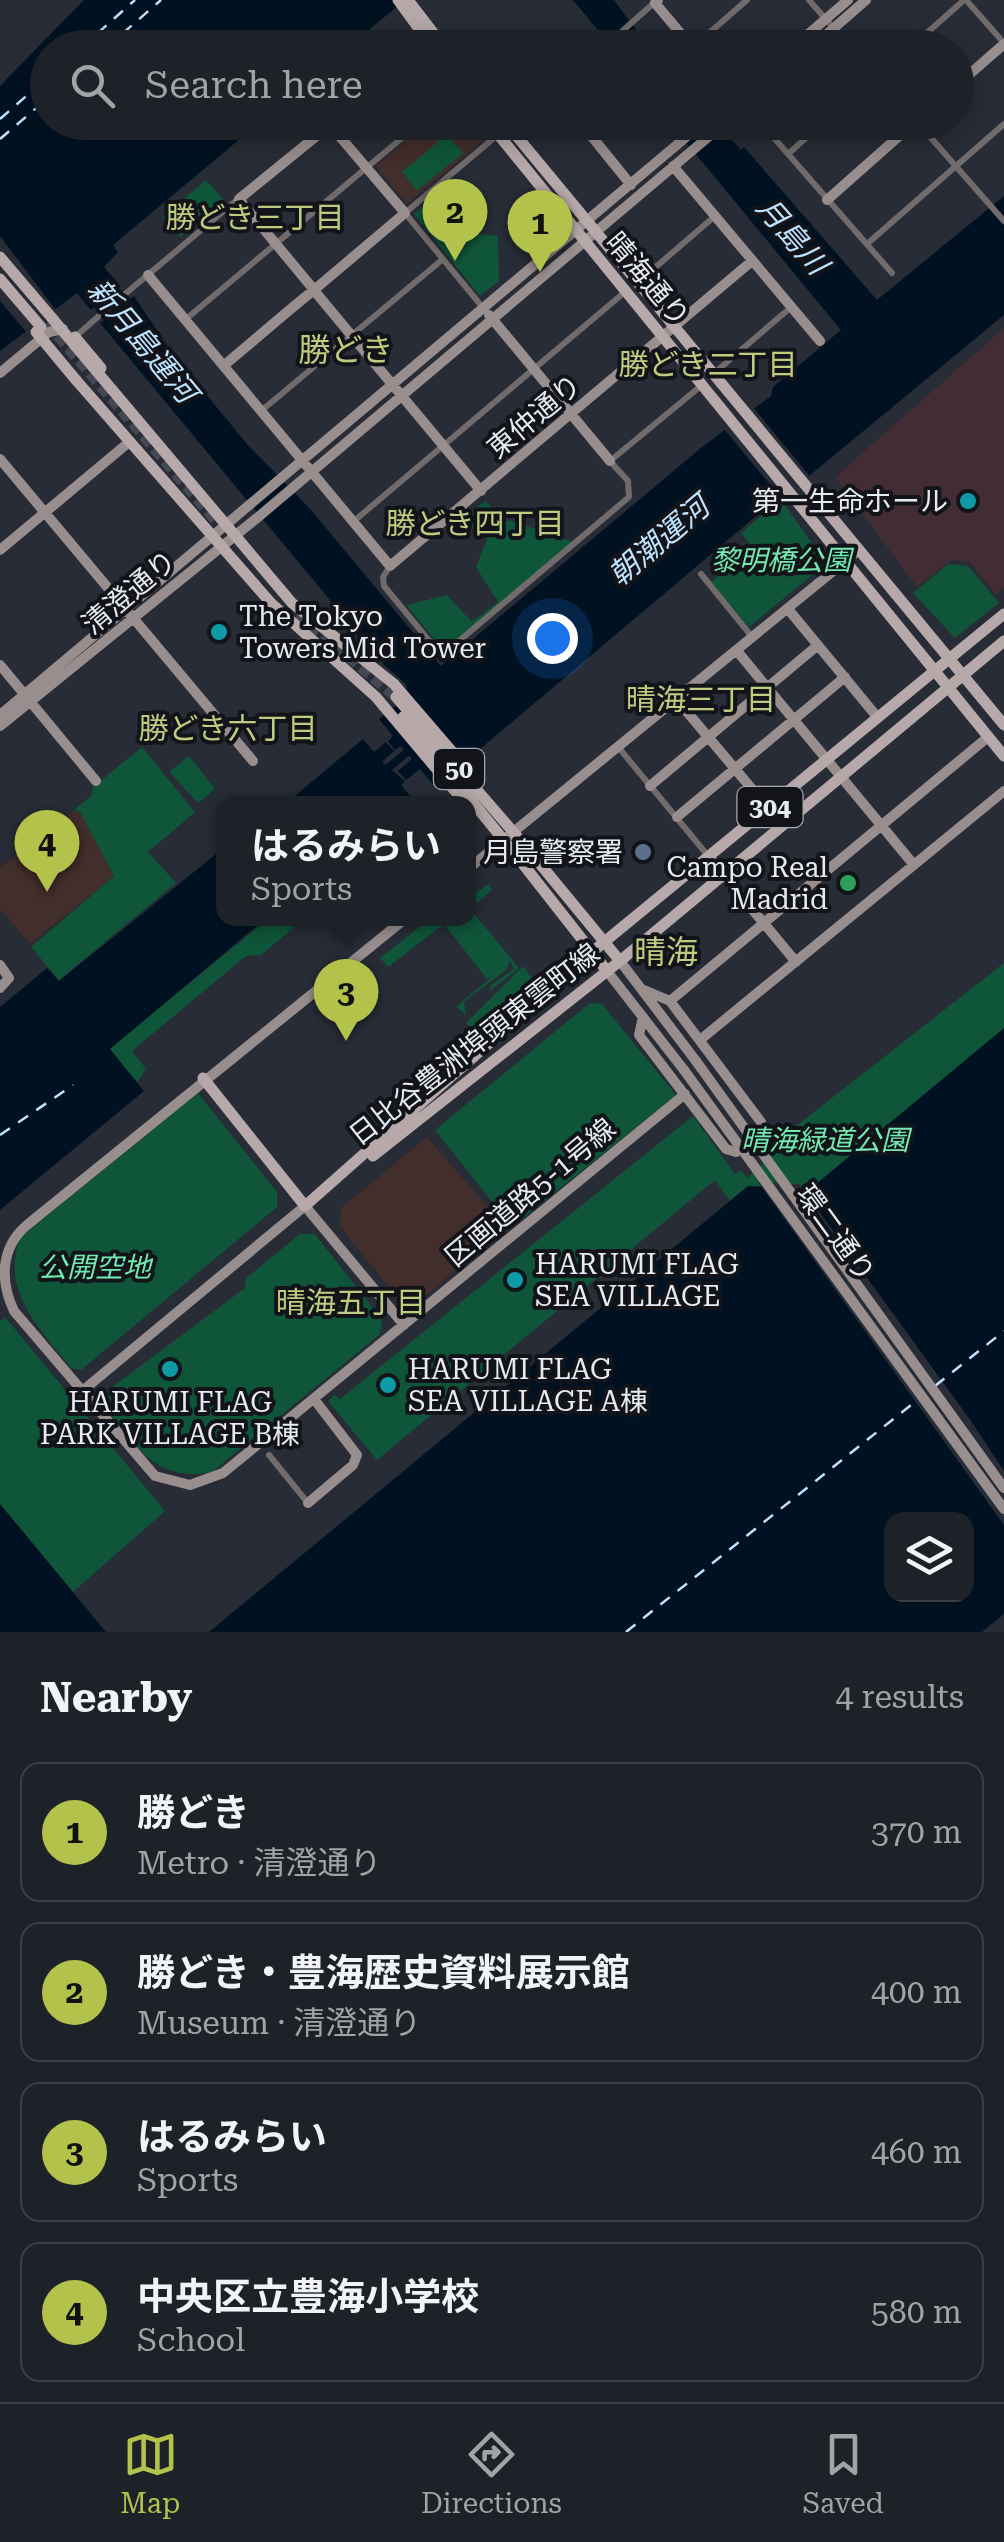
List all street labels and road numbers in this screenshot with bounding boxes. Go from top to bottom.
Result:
street label: 晴海通り [599,226,696,333]
street label: 東仲通り [481,368,588,465]
street label: 清澄通り [76,544,183,641]
road number: 50 [434,749,484,789]
road number: 304 [738,787,802,827]
street label: 日比谷豊洲埠頭東雲町線 [343,937,606,1152]
street label: 区画道路5-1号線 [439,1112,622,1273]
street label: 環二通り [789,1178,882,1288]

